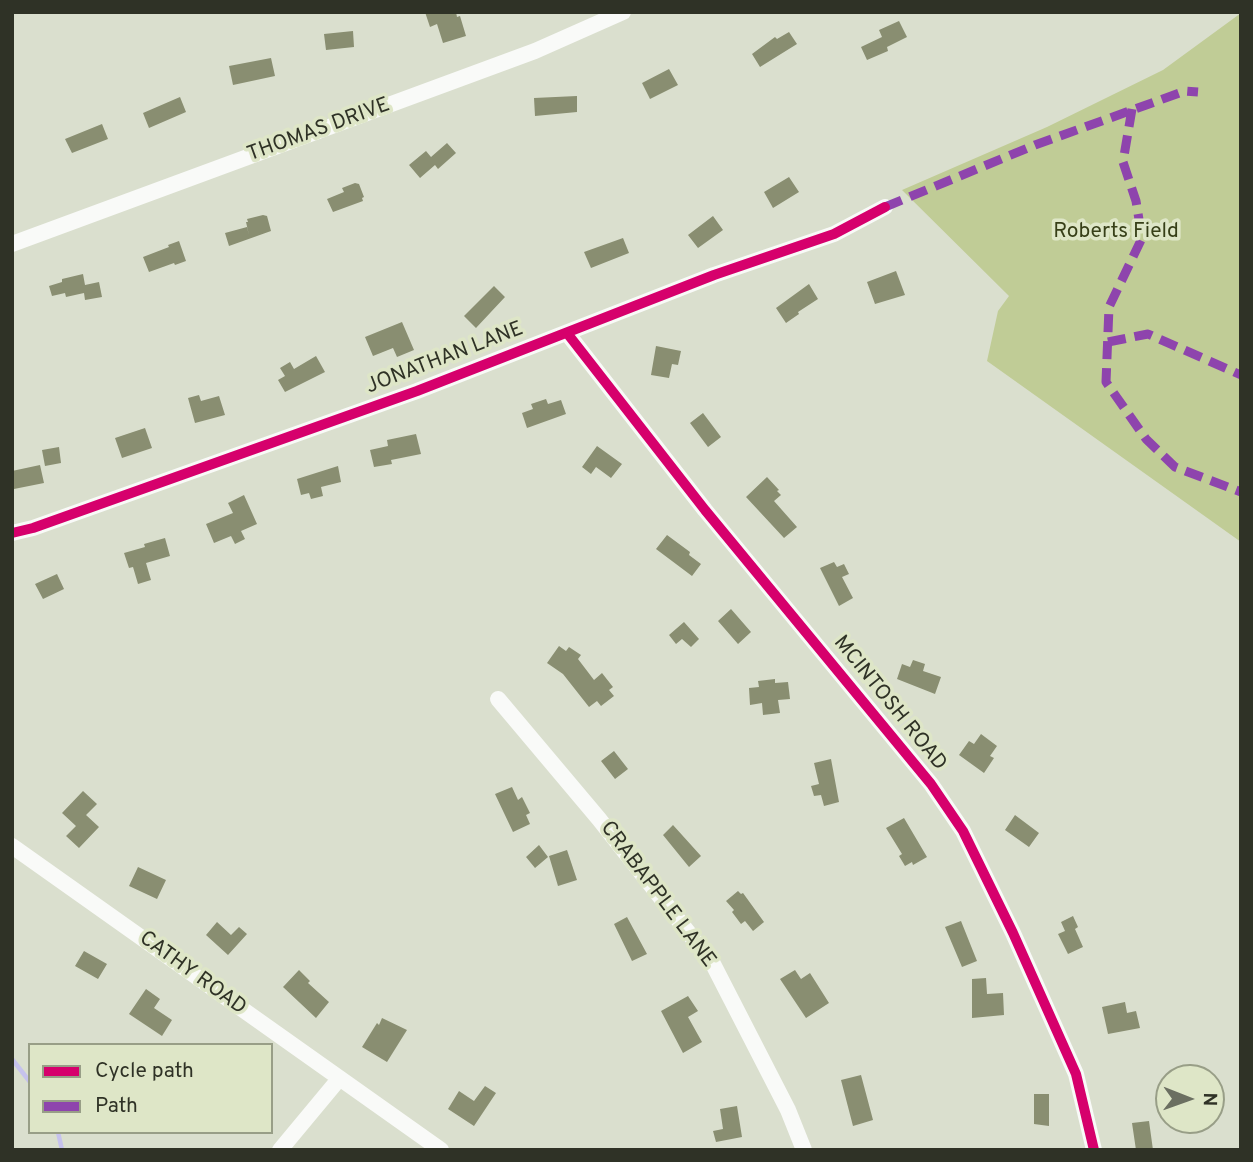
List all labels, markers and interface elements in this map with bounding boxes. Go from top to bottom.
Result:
street label: THOMAS DRIVE [244,94,394,168]
park label: Roberts Field [1053,220,1179,246]
street label: JONATHAN LANE [363,317,527,401]
street label: MCINTOSH ROAD [827,631,951,777]
street label: CRABAPPLE LANE [594,817,720,973]
street label: CATHY ROAD [133,927,251,1021]
legend [28,1043,273,1134]
text: Cycle path [95,1058,194,1085]
north arrow [1155,1064,1225,1134]
text: N [1197,1092,1221,1106]
text: Path [95,1093,138,1120]

